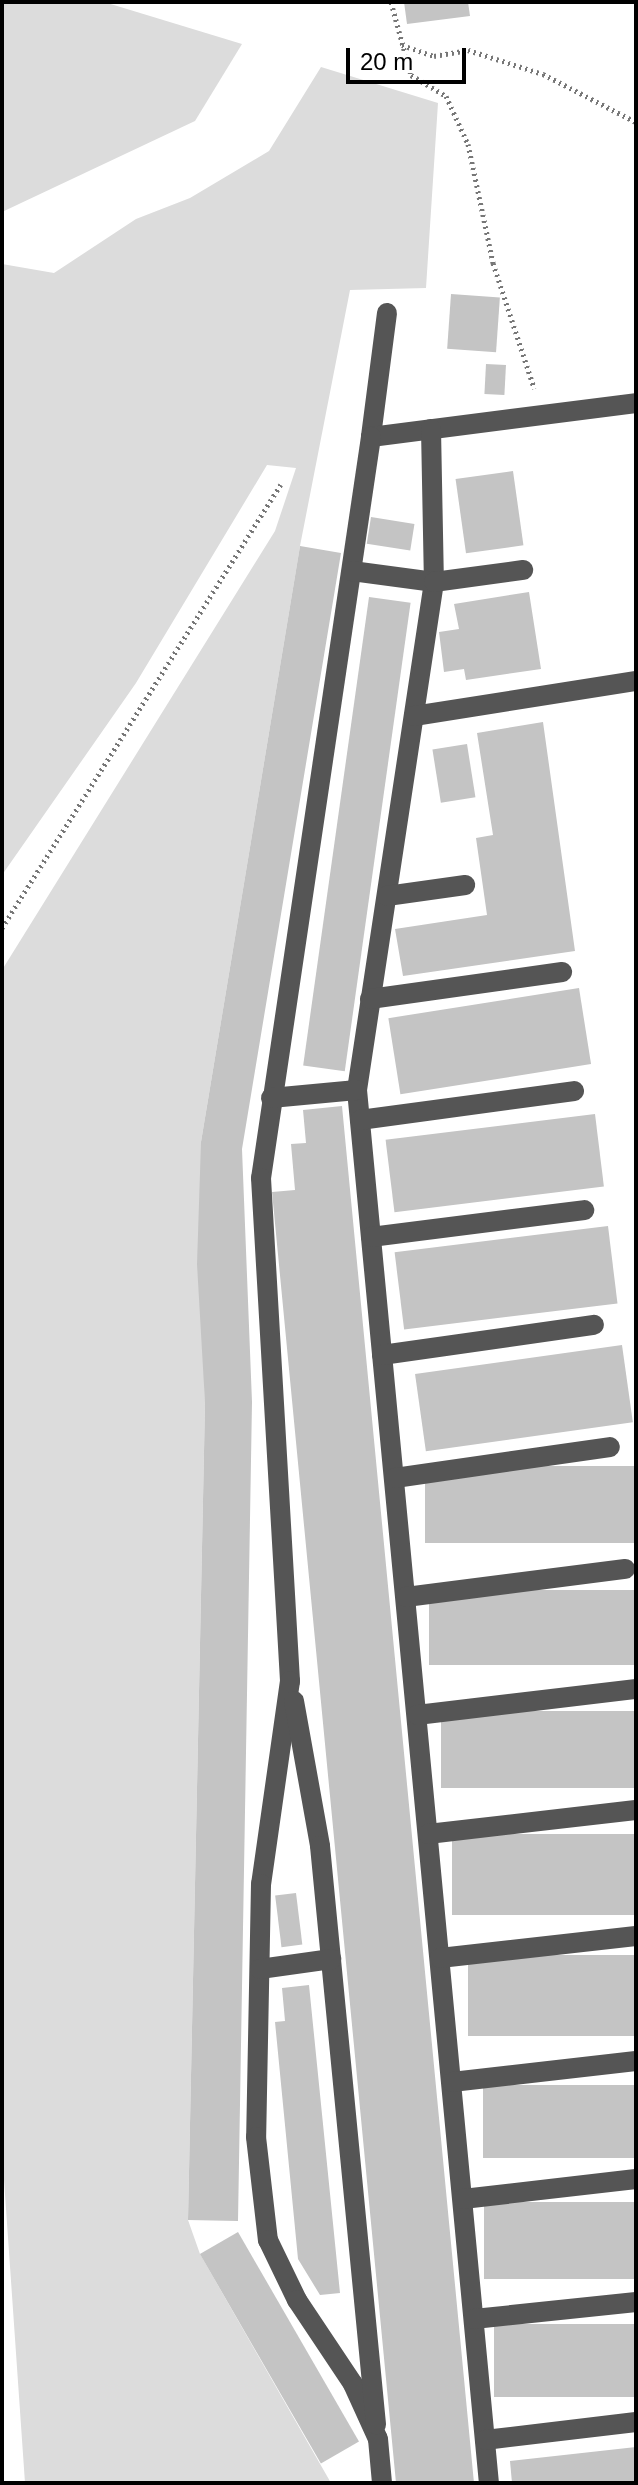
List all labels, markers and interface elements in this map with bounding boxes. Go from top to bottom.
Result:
scale bar [350,32,470,82]
text: 20 m [360,48,413,75]

